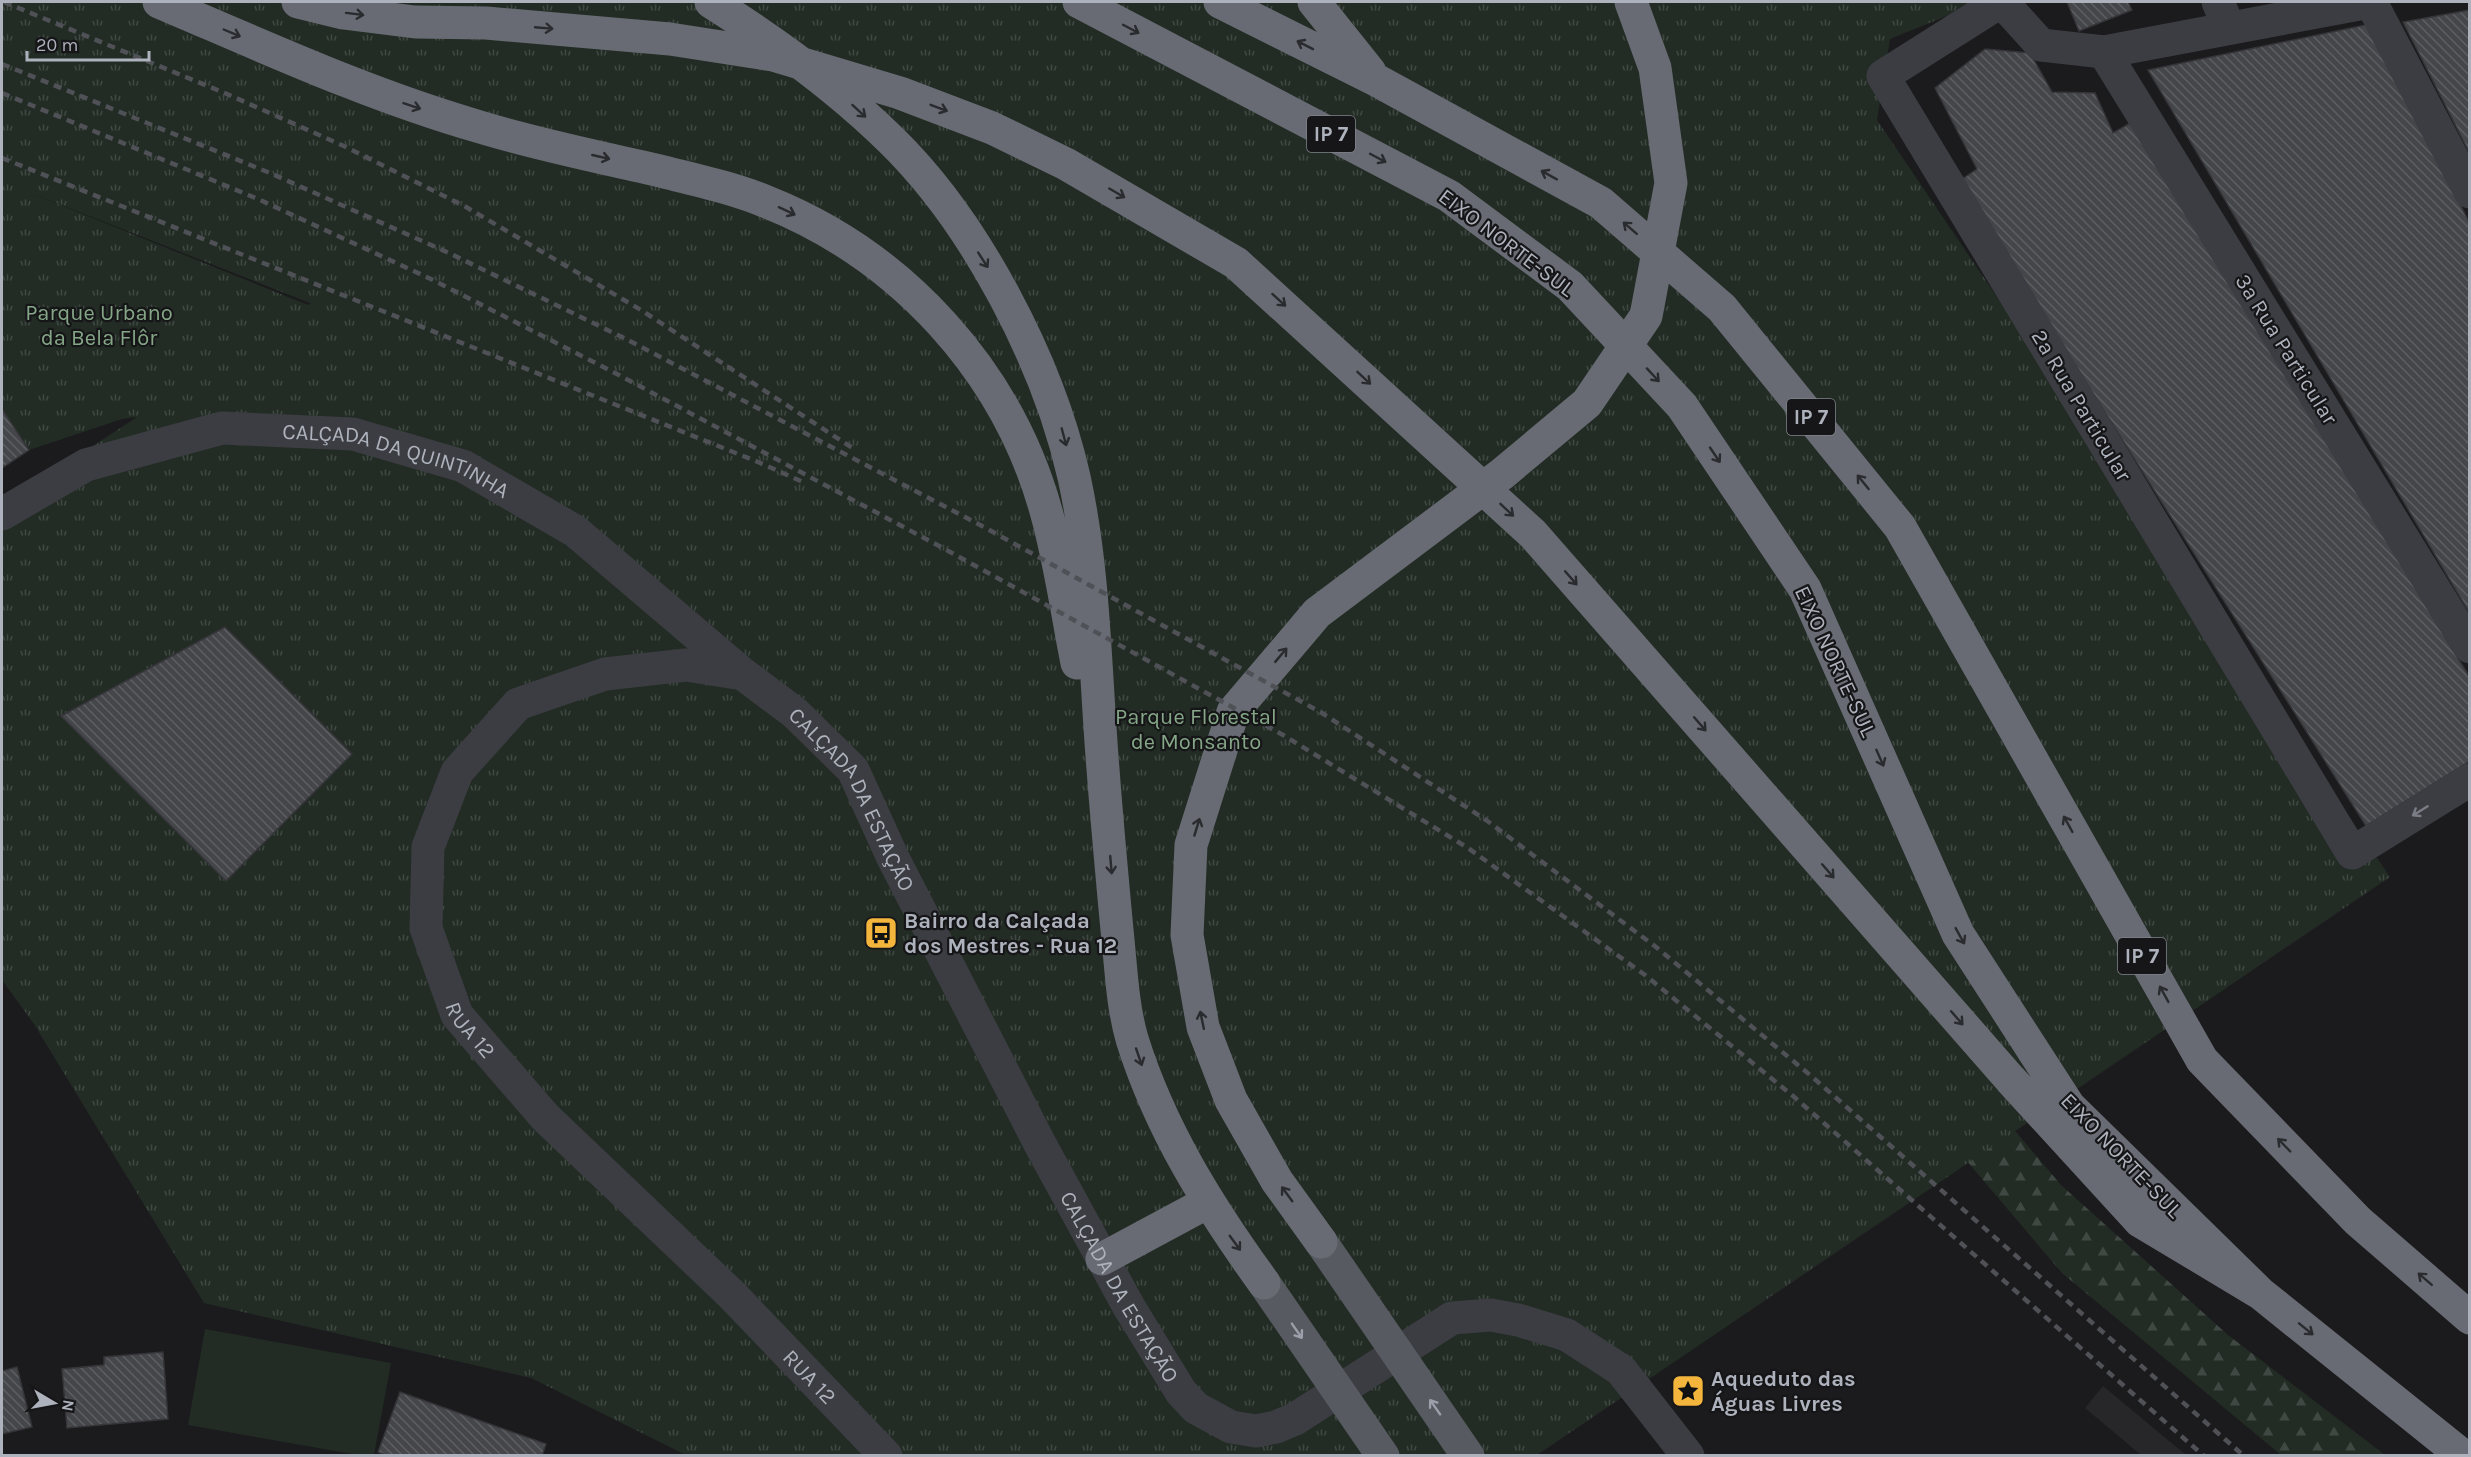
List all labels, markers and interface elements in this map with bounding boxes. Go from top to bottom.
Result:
one-way arrow [345,9,365,20]
one-way arrow [534,23,554,34]
scale bar [27,24,148,62]
one-way arrow [1121,24,1139,35]
one-way arrow [222,28,241,39]
text: 20 m [36,34,78,56]
one-way arrow [1297,38,1315,50]
one-way arrow [402,101,421,112]
one-way arrow [930,103,948,114]
one-way arrow [851,104,866,118]
road number: IP 7 [1307,116,1355,152]
one-way arrow [591,152,610,164]
one-way arrow [1368,153,1386,165]
one-way arrow [1541,169,1558,181]
street label: EIXO NORTE-SUL [1433,183,1580,303]
one-way arrow [1108,187,1125,199]
one-way arrow [778,206,796,218]
one-way arrow [1623,221,1638,235]
one-way arrow [977,252,989,268]
street label: 3ª Rua Particular [2229,270,2343,430]
one-way arrow [1271,293,1286,307]
park label: Parque Urbano da Bela Flôr [25,300,173,351]
street label: 2ª Rua Particular [2026,325,2137,486]
one-way arrow [1646,367,1660,382]
one-way arrow [1356,370,1371,385]
road number: IP 7 [1787,399,1835,435]
street label: CALÇADA DA QUINTINHA [282,419,514,504]
one-way arrow [1058,427,1070,446]
one-way arrow [1709,446,1721,463]
one-way arrow [1857,474,1870,490]
one-way arrow [1499,503,1514,517]
one-way arrow [1564,570,1578,585]
street label: EIXO NORTE-SUL [1789,582,1882,742]
one-way arrow [1274,648,1288,663]
street label: CALÇADA DA ESTAÇÃO [783,702,920,896]
park label: Parque Florestal de Monsanto [1115,704,1277,755]
one-way arrow [1693,716,1707,731]
one-way arrow [1875,748,1886,766]
one-way arrow [2412,805,2429,817]
one-way arrow [2062,816,2074,833]
one-way arrow [1192,818,1203,837]
one-way arrow [1106,855,1117,875]
one-way arrow [1821,863,1835,878]
place label: Bairro da Calçada dos Mestres - Rua 12 [904,908,1117,959]
bus stop icon: Bairro da Calçada dos Mestres - Rua 12 [863,915,899,951]
one-way arrow [1954,927,1966,944]
road number: IP 7 [2118,938,2166,974]
one-way arrow [2158,985,2169,1003]
street label: RUA 12 [439,998,500,1064]
one-way arrow [1196,1010,1207,1030]
one-way arrow [1950,1010,1964,1025]
one-way arrow [1135,1048,1146,1066]
street label: EIXO NORTE-SUL [2055,1088,2188,1224]
one-way arrow [2277,1138,2291,1153]
street label: CALÇADA DA ESTAÇÃO [1054,1187,1184,1388]
one-way arrow [1281,1187,1293,1203]
one-way arrow [1229,1234,1241,1250]
one-way arrow [2418,1272,2433,1286]
one-way arrow [1291,1322,1303,1339]
one-way arrow [2298,1323,2314,1336]
street label: RUA 12 [777,1344,841,1410]
place label: Aqueduto das Águas Livres [1711,1366,1856,1417]
north arrow [24,1373,84,1433]
place icon: Aqueduto das Águas Livres [1670,1373,1706,1409]
text: N [58,1398,79,1413]
one-way arrow [1429,1400,1441,1416]

